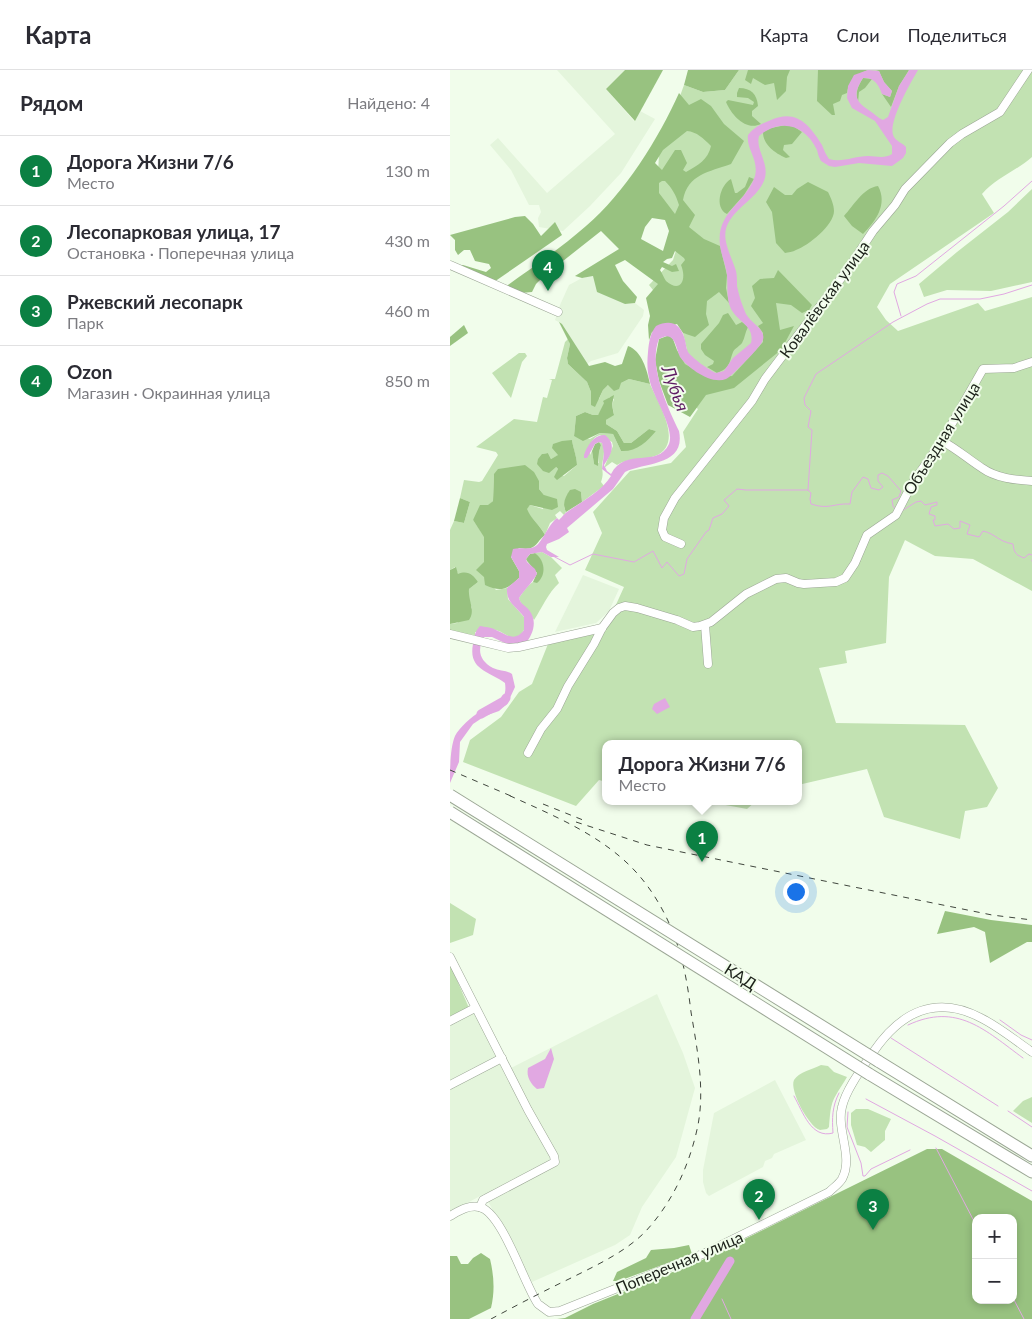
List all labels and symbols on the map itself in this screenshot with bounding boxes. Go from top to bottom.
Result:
street label: Ковалёвская улица [775,237,873,361]
pin: 4 [532,250,564,291]
water label: Лубья [657,361,694,414]
street label: Объездная улица [899,378,983,498]
pin: 1 [686,821,718,862]
your location [783,879,809,905]
street label: КАД [721,959,761,993]
pin: 2 [743,1179,775,1220]
pin: 3 [857,1189,889,1230]
street label: Поперечная улица [613,1227,745,1297]

